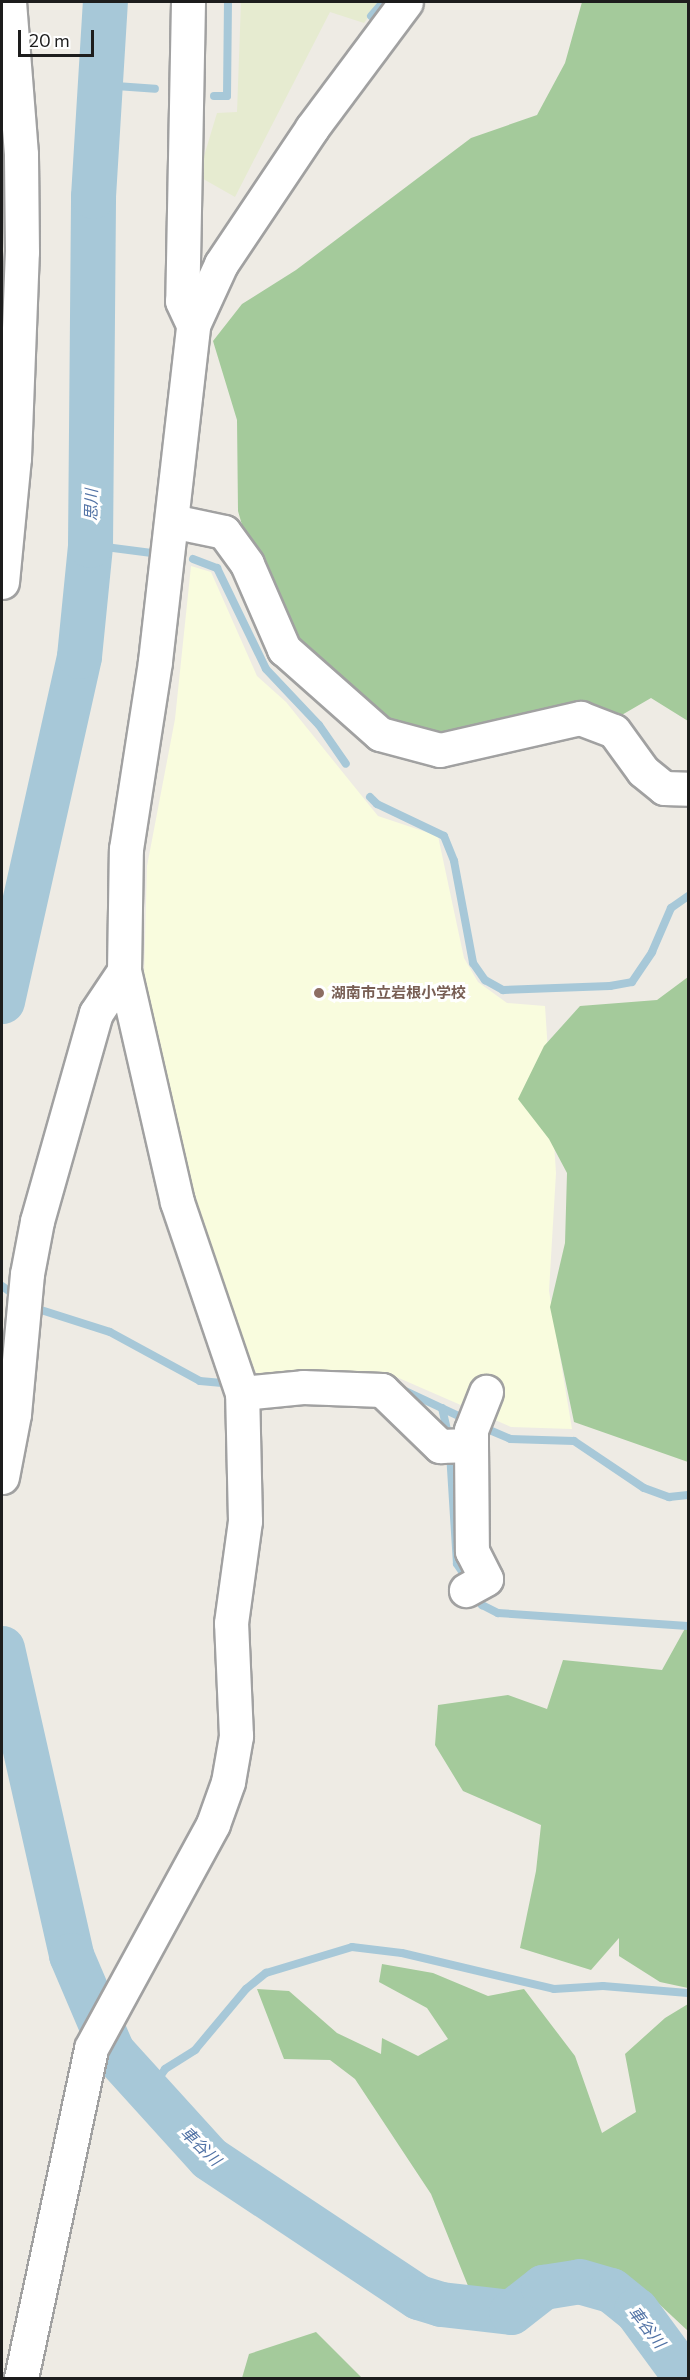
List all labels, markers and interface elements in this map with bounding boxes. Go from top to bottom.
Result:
scale bar [21,18,98,56]
text: 20 m [29,29,70,51]
water label: 思川 [81,489,101,521]
place label: 湖南市立岩根小学校 [331,984,466,1002]
marker: 湖南市立岩根小学校 [312,986,326,1000]
water label: 車谷川 [177,2122,225,2170]
water label: 車谷川 [625,2302,669,2352]

